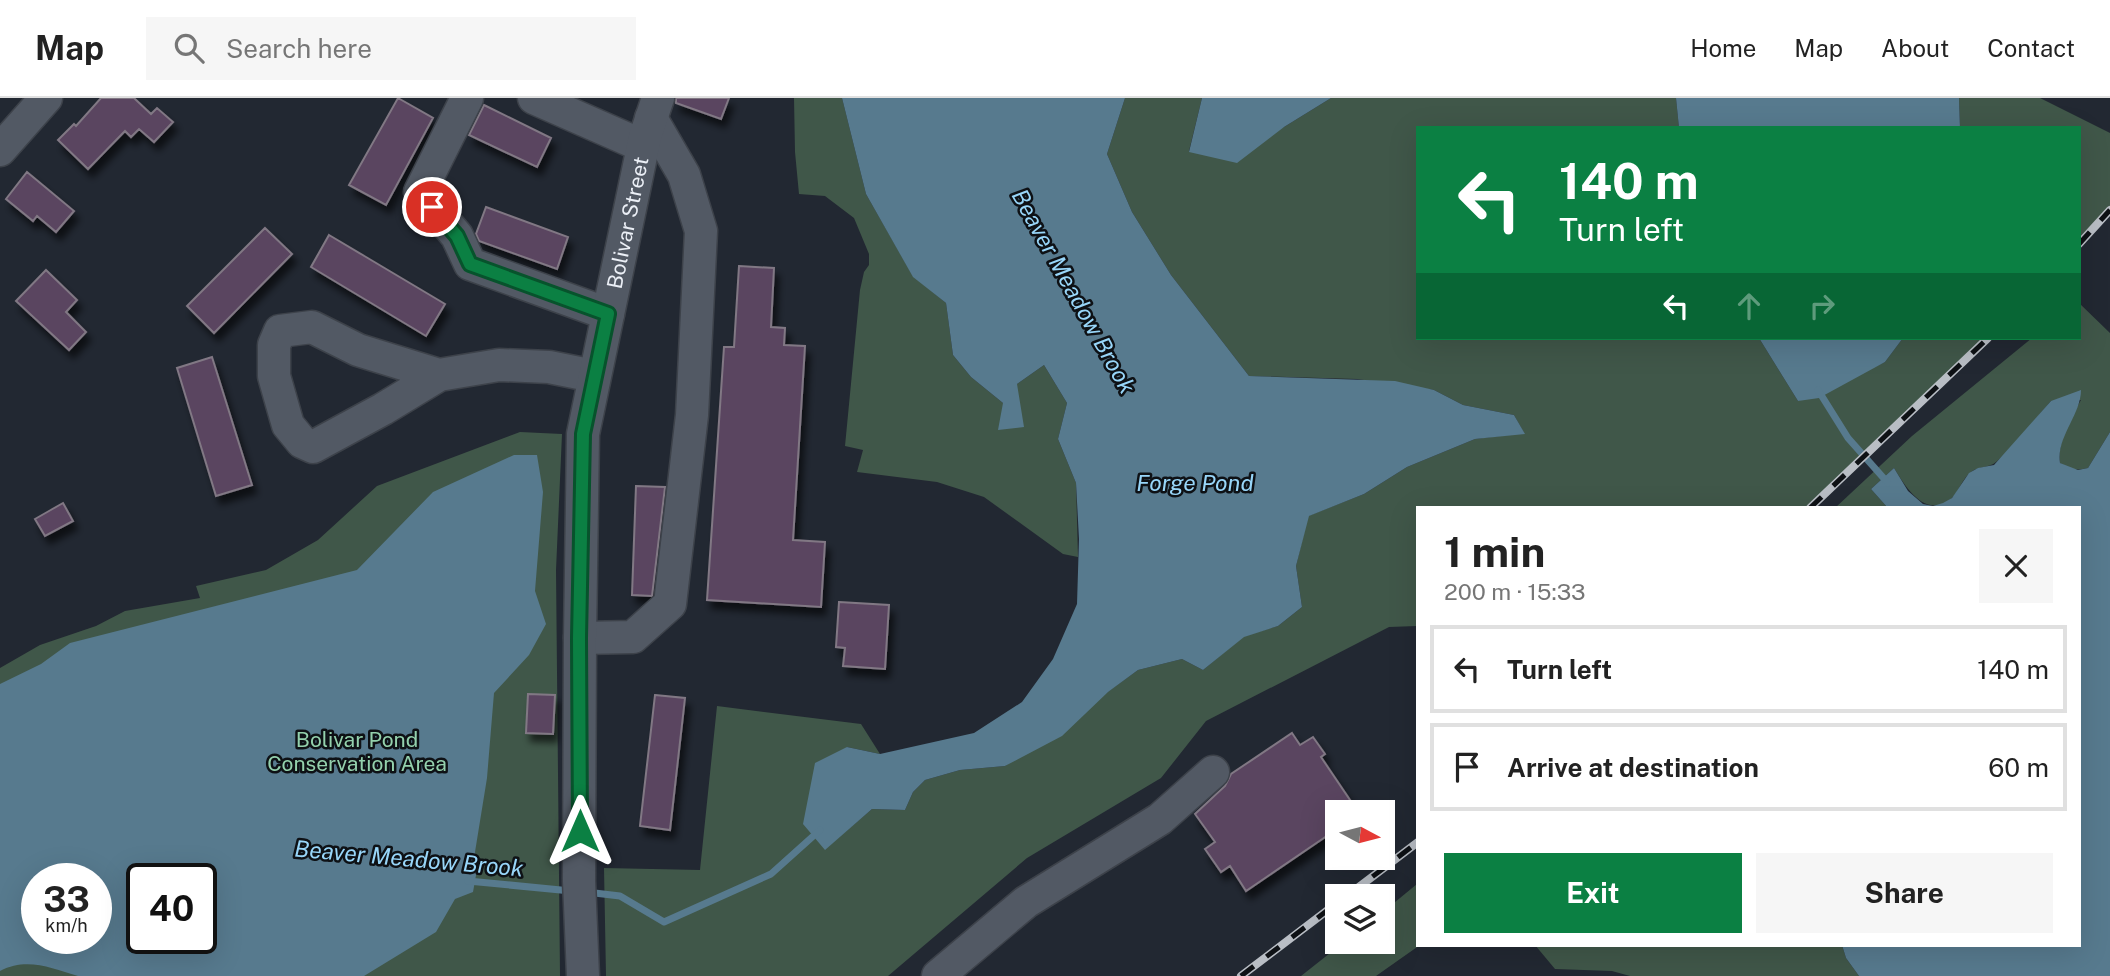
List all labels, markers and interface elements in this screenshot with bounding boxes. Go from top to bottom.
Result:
search box [146,17,636,80]
text: Map [35,29,104,67]
icon: search [170,29,208,67]
text: Search here [226,33,372,64]
text: Home [1690,34,1756,62]
text: Map [1794,34,1843,62]
text: About [1881,34,1949,62]
text: Contact [1987,34,2075,62]
text: 140 m [1559,152,1699,210]
street label: Bolivar Street [601,154,653,291]
icon: left [1444,154,1535,245]
pin [402,177,462,237]
water label: Beaver Meadow Brook [1007,184,1142,398]
icon: arrive [413,188,451,226]
text: Turn left [1559,211,1684,248]
icon: left [1657,287,1695,325]
icon: ahead [1730,287,1768,325]
icon: right [1803,287,1841,325]
water label: Forge Pond [1136,469,1254,496]
text: 1 min [1444,527,1545,576]
button: close [1979,529,2053,603]
text: 200 m · 15:33 [1444,578,1586,605]
icon: left [1448,650,1486,688]
text: Turn left [1507,654,1612,685]
text: 140 m [1977,654,2049,685]
park label: Bolivar Pond Conservation Area [267,727,447,776]
icon: arrive [1448,748,1486,786]
text: Arrive at destination [1507,752,1759,783]
text: 60 m [1988,752,2049,783]
position arrow [543,794,617,868]
north arrow [1325,800,1395,870]
map controls [1325,800,1395,954]
water label: Beaver Meadow Brook [293,835,525,882]
button: Exit [1444,853,1742,933]
button: Share [1756,853,2053,933]
speed limit sign: 40 [126,863,217,954]
text: 33 [43,879,90,920]
button: layers [1325,884,1395,954]
text: km/h [45,915,88,936]

